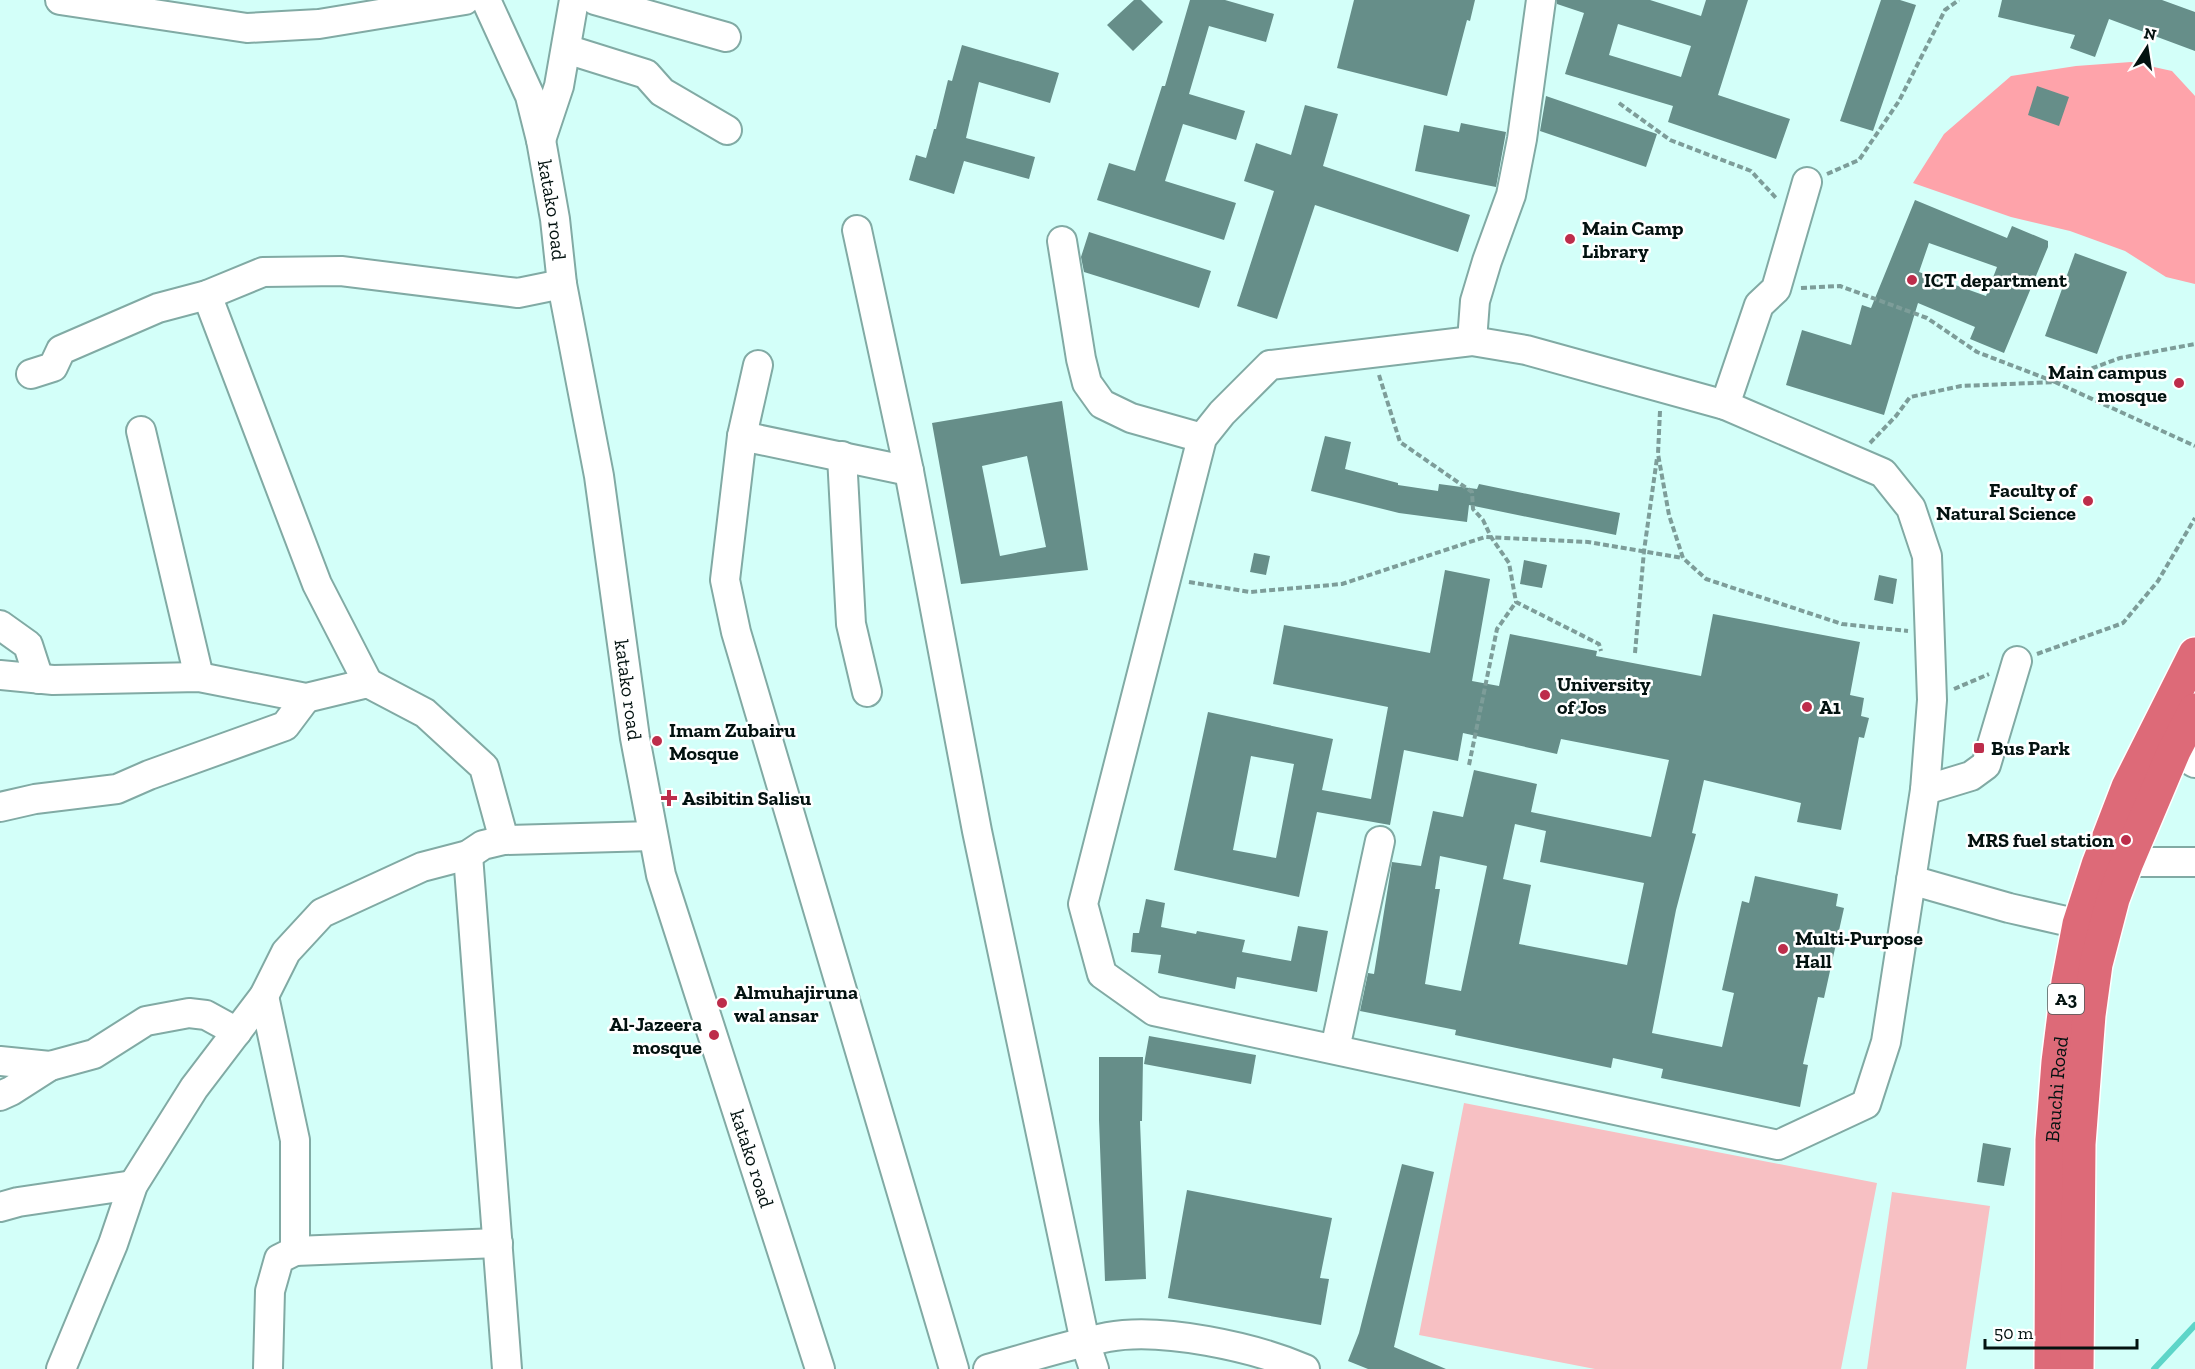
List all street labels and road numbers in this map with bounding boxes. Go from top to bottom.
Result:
street label: katako road [533,158,571,262]
street label: katako road [610,638,647,742]
road number: A3 [2048,984,2084,1014]
street label: Bauchi Road [2040,1035,2073,1143]
street label: katako road [725,1107,779,1211]

